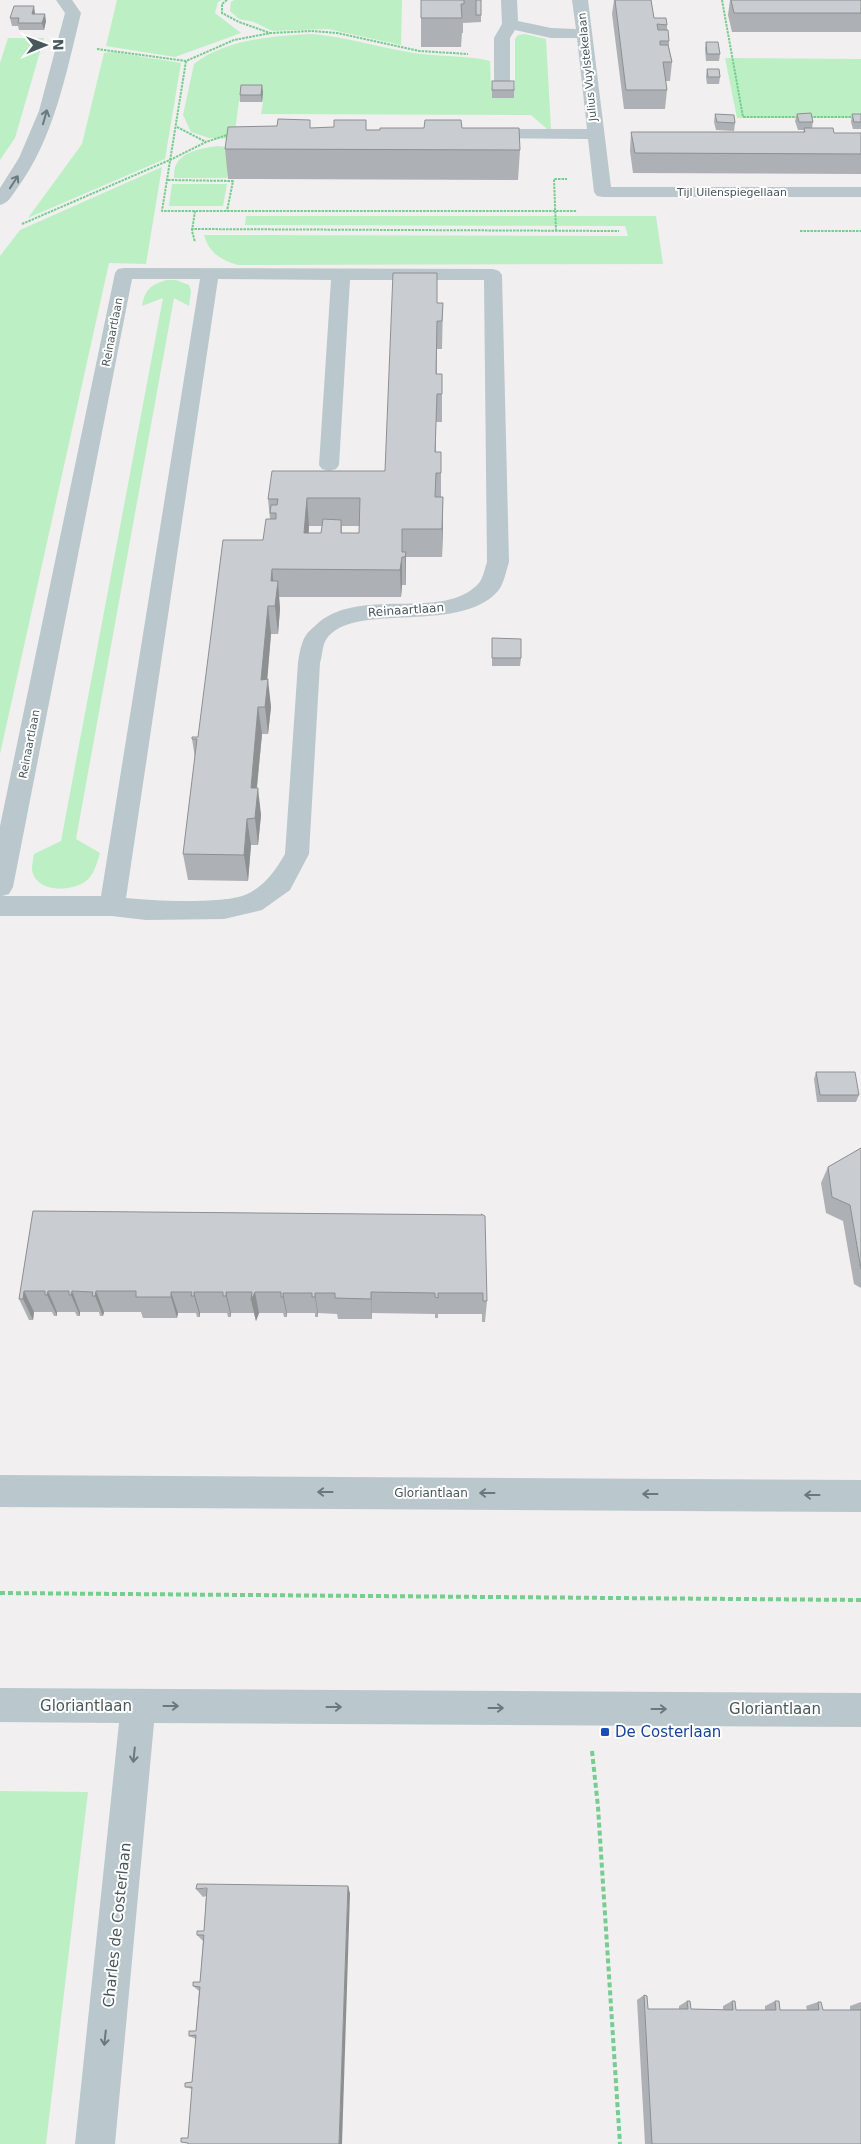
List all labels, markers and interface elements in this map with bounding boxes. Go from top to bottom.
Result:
street label: Julius Vuylstekelaan [575,12,600,123]
north arrow [20,20,70,70]
text: N [50,39,66,51]
one-way arrow [40,109,50,125]
one-way arrow [9,175,19,189]
street label: Tijl Uilenspiegellaan [676,186,787,199]
street label: Reinaartlaan [99,297,126,368]
street label: Reinaartlaan [368,600,444,620]
street label: Reinaartlaan [16,709,43,780]
street label: Gloriantlaan [394,1486,468,1500]
one-way arrow [317,1487,334,1497]
one-way arrow [480,1488,496,1498]
one-way arrow [642,1489,658,1499]
one-way arrow [805,1490,821,1500]
street label: Gloriantlaan [40,1697,132,1715]
street label: Gloriantlaan [729,1700,821,1718]
one-way arrow [162,1701,179,1711]
one-way arrow [325,1702,341,1712]
one-way arrow [488,1703,504,1713]
one-way arrow [650,1704,666,1714]
place label: De Costerlaan [615,1723,721,1741]
marker: De Costerlaan [599,1726,611,1738]
one-way arrow [129,1746,138,1762]
street label: Charles de Costerlaan [99,1842,135,2008]
one-way arrow [100,2030,110,2046]

